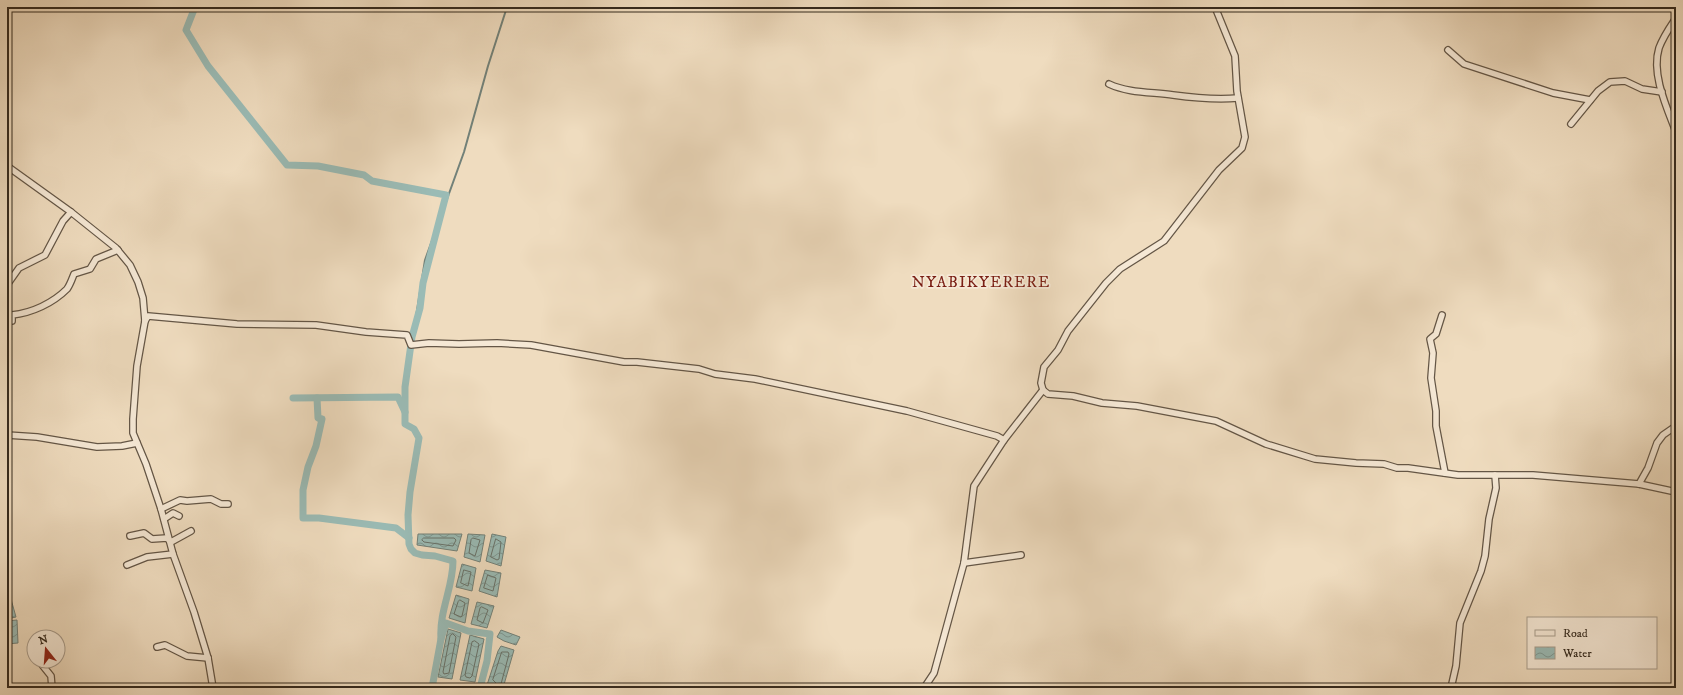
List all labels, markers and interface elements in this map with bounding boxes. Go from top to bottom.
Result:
district label: NYABIKYERERE [912,272,1050,292]
legend [1527,617,1657,669]
text: Road [1563,626,1588,641]
north arrow [26,629,66,669]
text: N [37,632,50,648]
text: Water [1562,646,1592,661]

